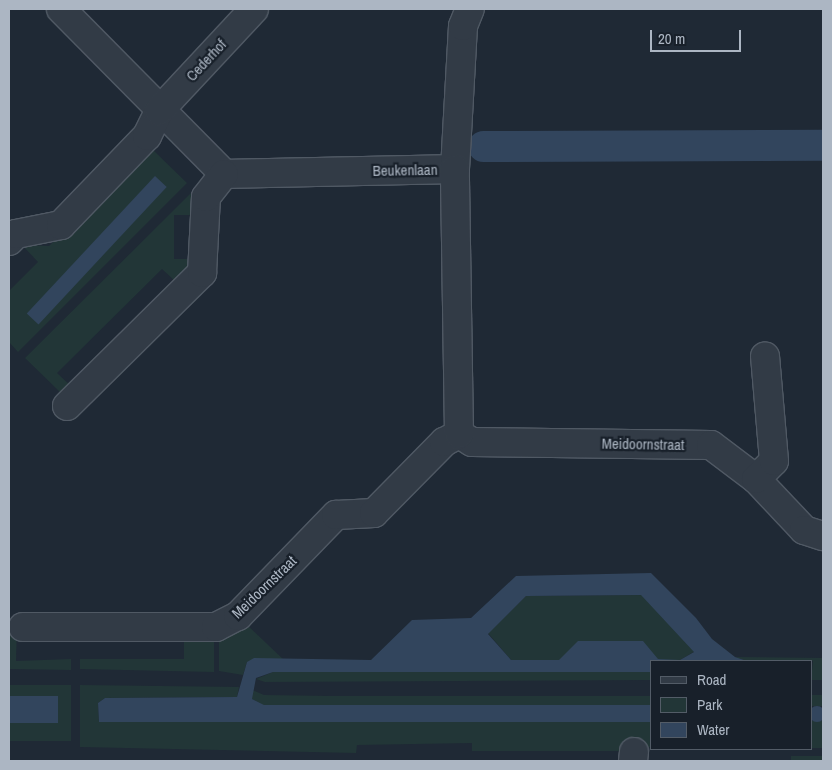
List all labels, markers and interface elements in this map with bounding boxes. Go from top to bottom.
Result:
scale bar [652,20,743,52]
text: 20 m [658,28,685,49]
street label: Cederhof [182,35,230,85]
street label: Beukenlaan [372,160,438,180]
street label: Meidoornstraat [601,434,685,454]
street label: Meidoornstraat [228,552,300,622]
legend [650,660,812,750]
text: Road [697,669,726,690]
text: Park [697,694,722,715]
text: Water [697,719,729,740]

